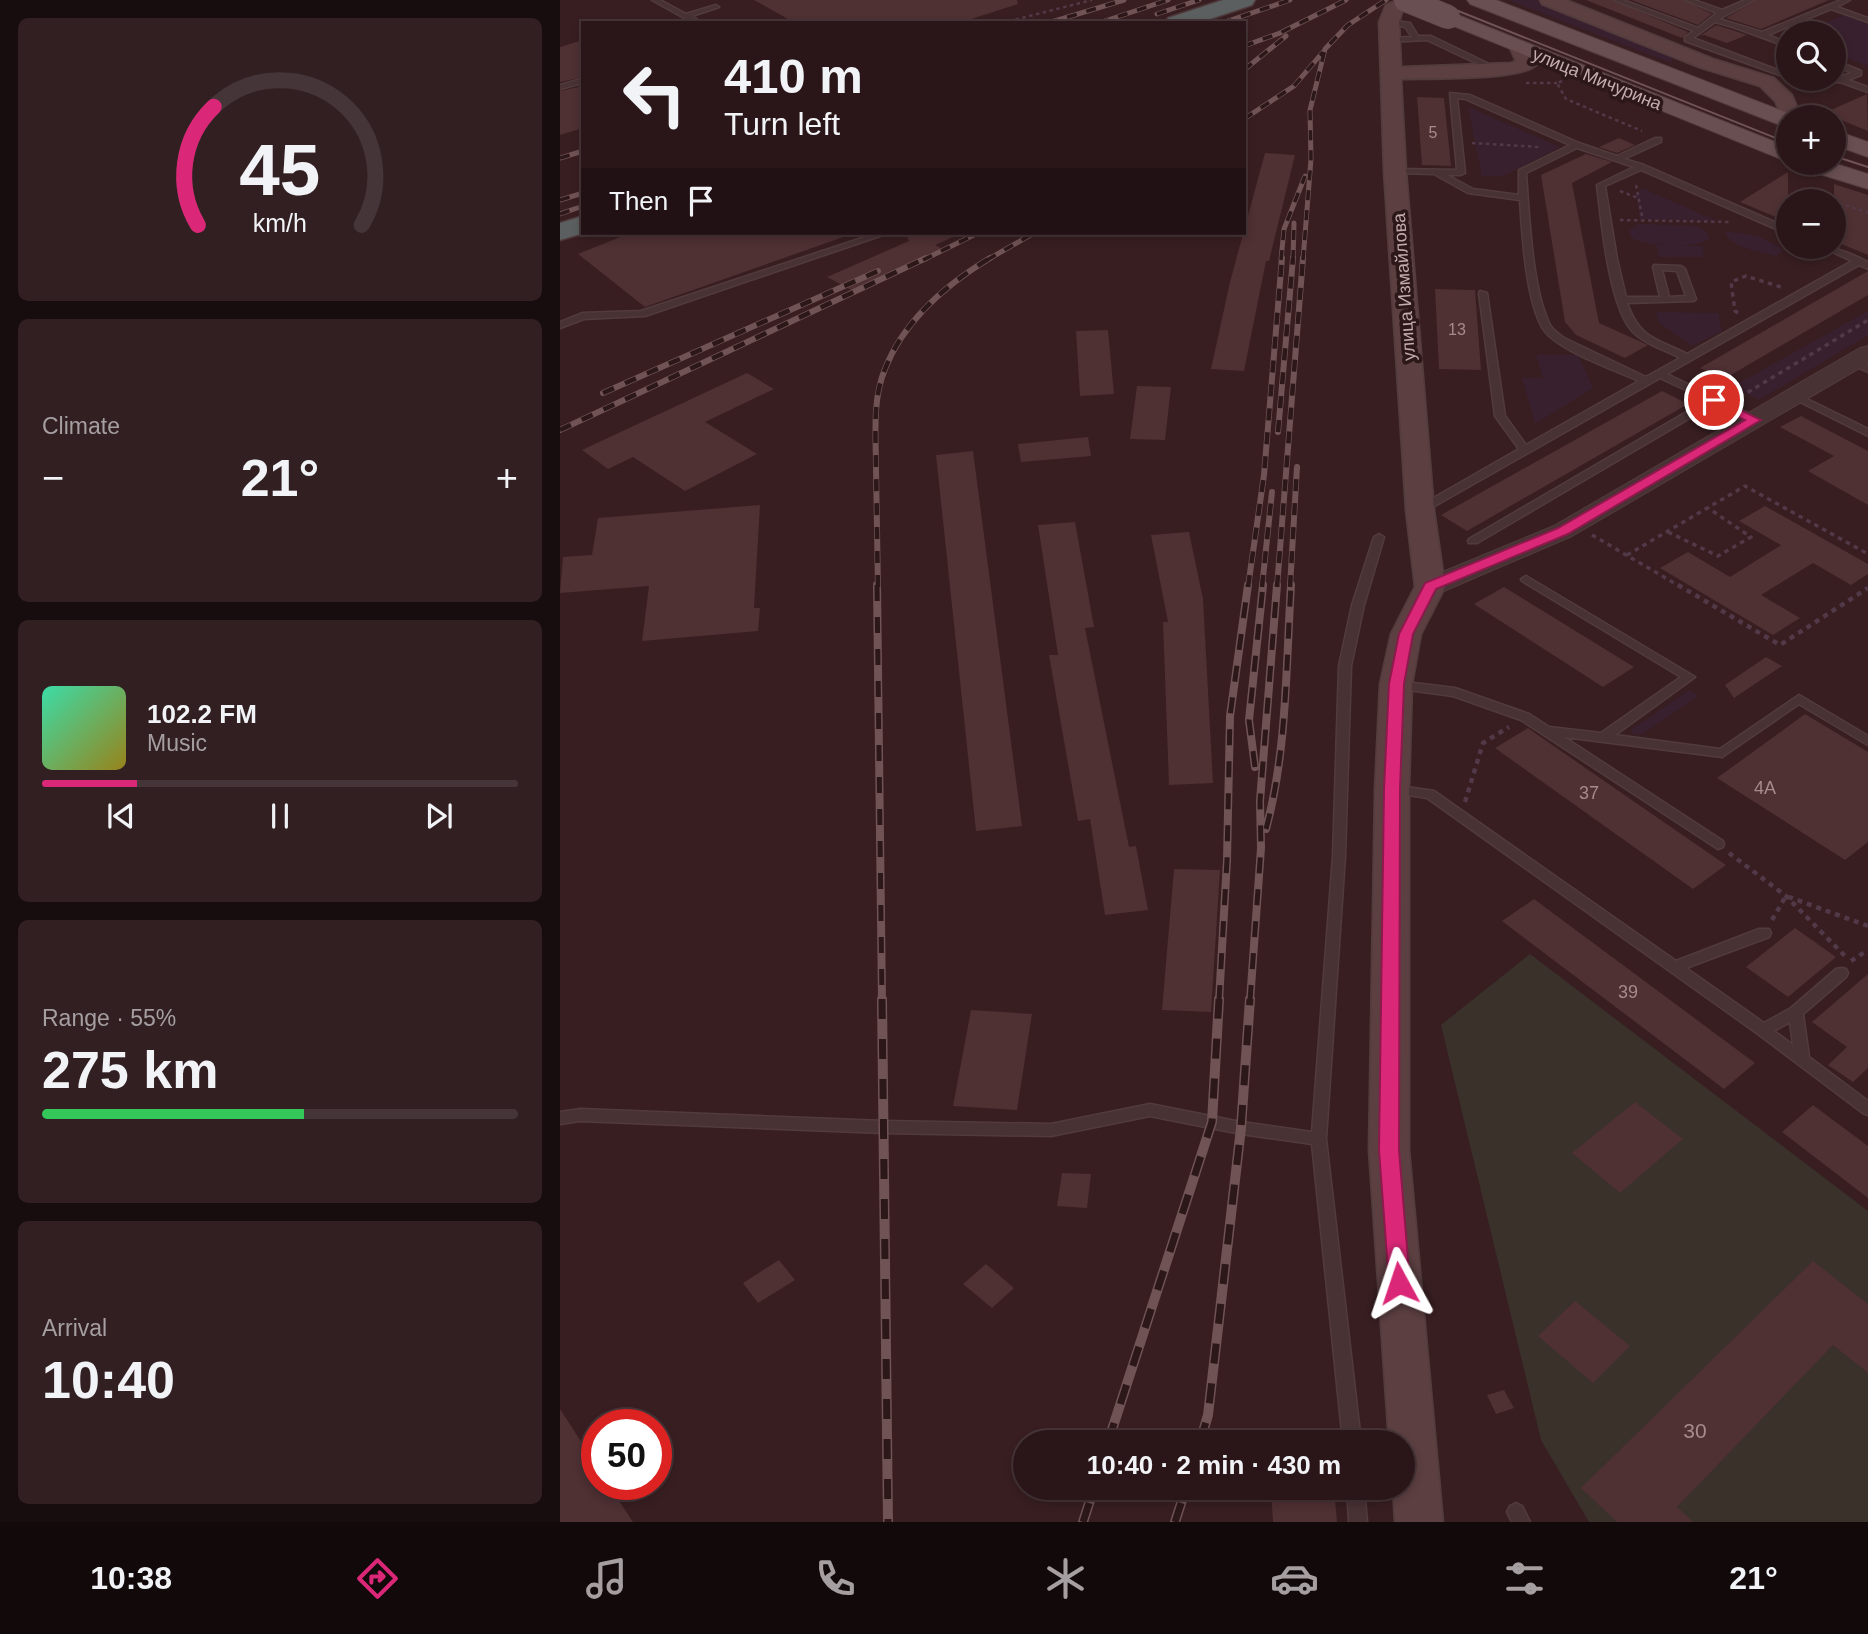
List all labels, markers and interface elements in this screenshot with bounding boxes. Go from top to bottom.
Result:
map controls [1776,21,1846,259]
button: search [1776,21,1846,91]
street label: улица Мичурина [1529,44,1666,114]
icon: left [609,49,700,140]
text: 410 m [724,49,863,103]
button: + [1776,105,1846,175]
text: Turn left [724,106,840,142]
house number: 5 [1429,124,1438,141]
text: 45 [240,130,320,211]
icon: arrive [682,182,720,220]
text: Then [609,186,668,216]
button: − [1776,189,1846,259]
text: km/h [253,209,307,237]
street label: улица Измайлова [1389,211,1419,362]
house number: 13 [1448,321,1466,338]
pin [1684,370,1744,430]
icon: arrive [1695,381,1733,419]
text: Climate [42,413,120,439]
text: 21° [241,449,319,507]
text: − [42,457,64,499]
text: + [496,457,518,499]
text: 102.2 FM [147,699,257,729]
text: Music [147,730,207,756]
house number: 4А [1754,778,1776,798]
house number: 37 [1579,783,1599,803]
icon: previous [102,797,140,835]
icon: pause [261,797,299,835]
icon: next [420,797,458,835]
house number: 39 [1618,982,1638,1002]
text: Range · 55% [42,1005,176,1031]
text: 275 km [42,1041,218,1099]
position arrow [1362,1246,1436,1320]
text: Arrival [42,1315,107,1341]
text: 10:40 [42,1351,175,1409]
speed limit sign: 50 [581,1409,672,1500]
house number: 30 [1683,1419,1707,1442]
text: 10:40 · 2 min · 430 m [1087,1450,1341,1480]
icon: directions [353,1554,402,1603]
icon: music [582,1554,631,1603]
icon: phone [811,1554,860,1603]
icon: climate [1041,1554,1090,1603]
icon: car [1270,1554,1319,1603]
icon: filters [1500,1554,1549,1603]
text: 10:38 [90,1560,172,1596]
text: 21° [1729,1560,1778,1596]

